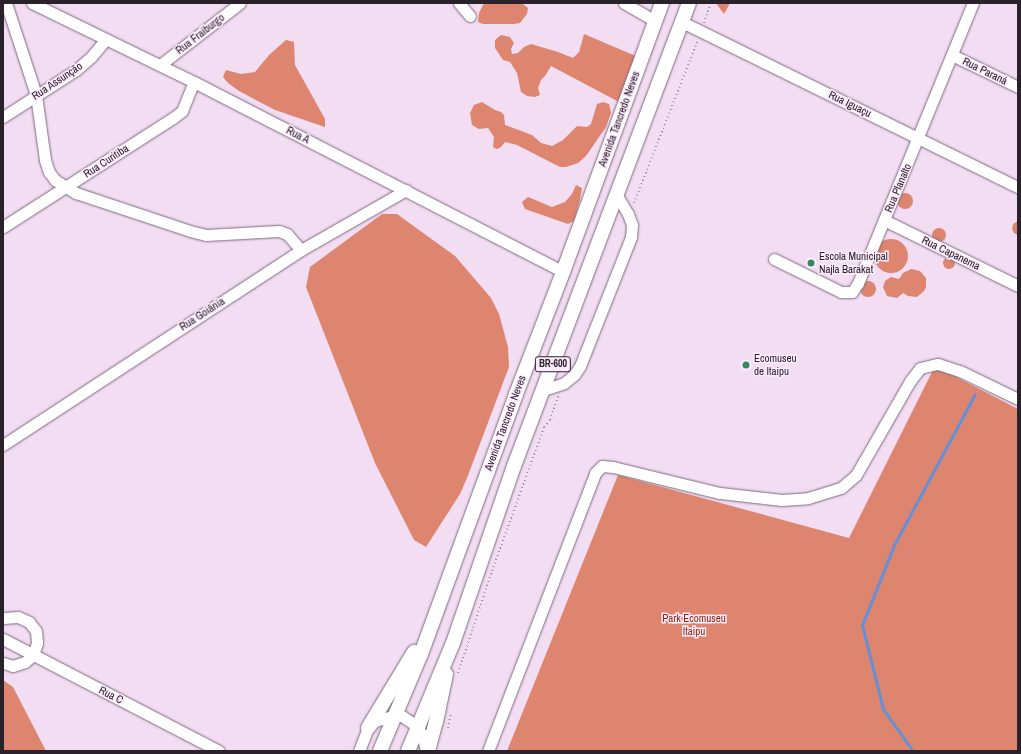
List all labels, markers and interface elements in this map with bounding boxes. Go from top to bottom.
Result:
street label: Rua Fraiburgo [173,11,227,57]
street label: Rua Paraná [960,55,1010,87]
street label: Rua Assunção [29,59,85,103]
street label: Avenida Tancredo Neves [596,69,642,169]
street label: Rua Iguaçu [826,88,874,120]
street label: Rua A [284,123,312,147]
street label: Rua Curitiba [81,142,131,180]
street label: Rua Planalto [882,162,914,214]
street label: Rua Capanema [920,233,982,273]
place label: Escola Municipal Najla Barakat [819,250,888,276]
marker: Escola Municipal Najla Barakat [806,258,816,268]
street label: Rua Goiânia [177,295,227,333]
place label: Ecomuseu de Itaipu [754,352,797,378]
road number: BR-600 [534,356,572,372]
marker: Ecomuseu de Itaipu [741,360,751,370]
street label: Avenida Tancredo Neves [482,373,528,473]
park label: Park Ecomuseu Itaipu [662,612,726,638]
street label: Rua C [97,683,125,707]

